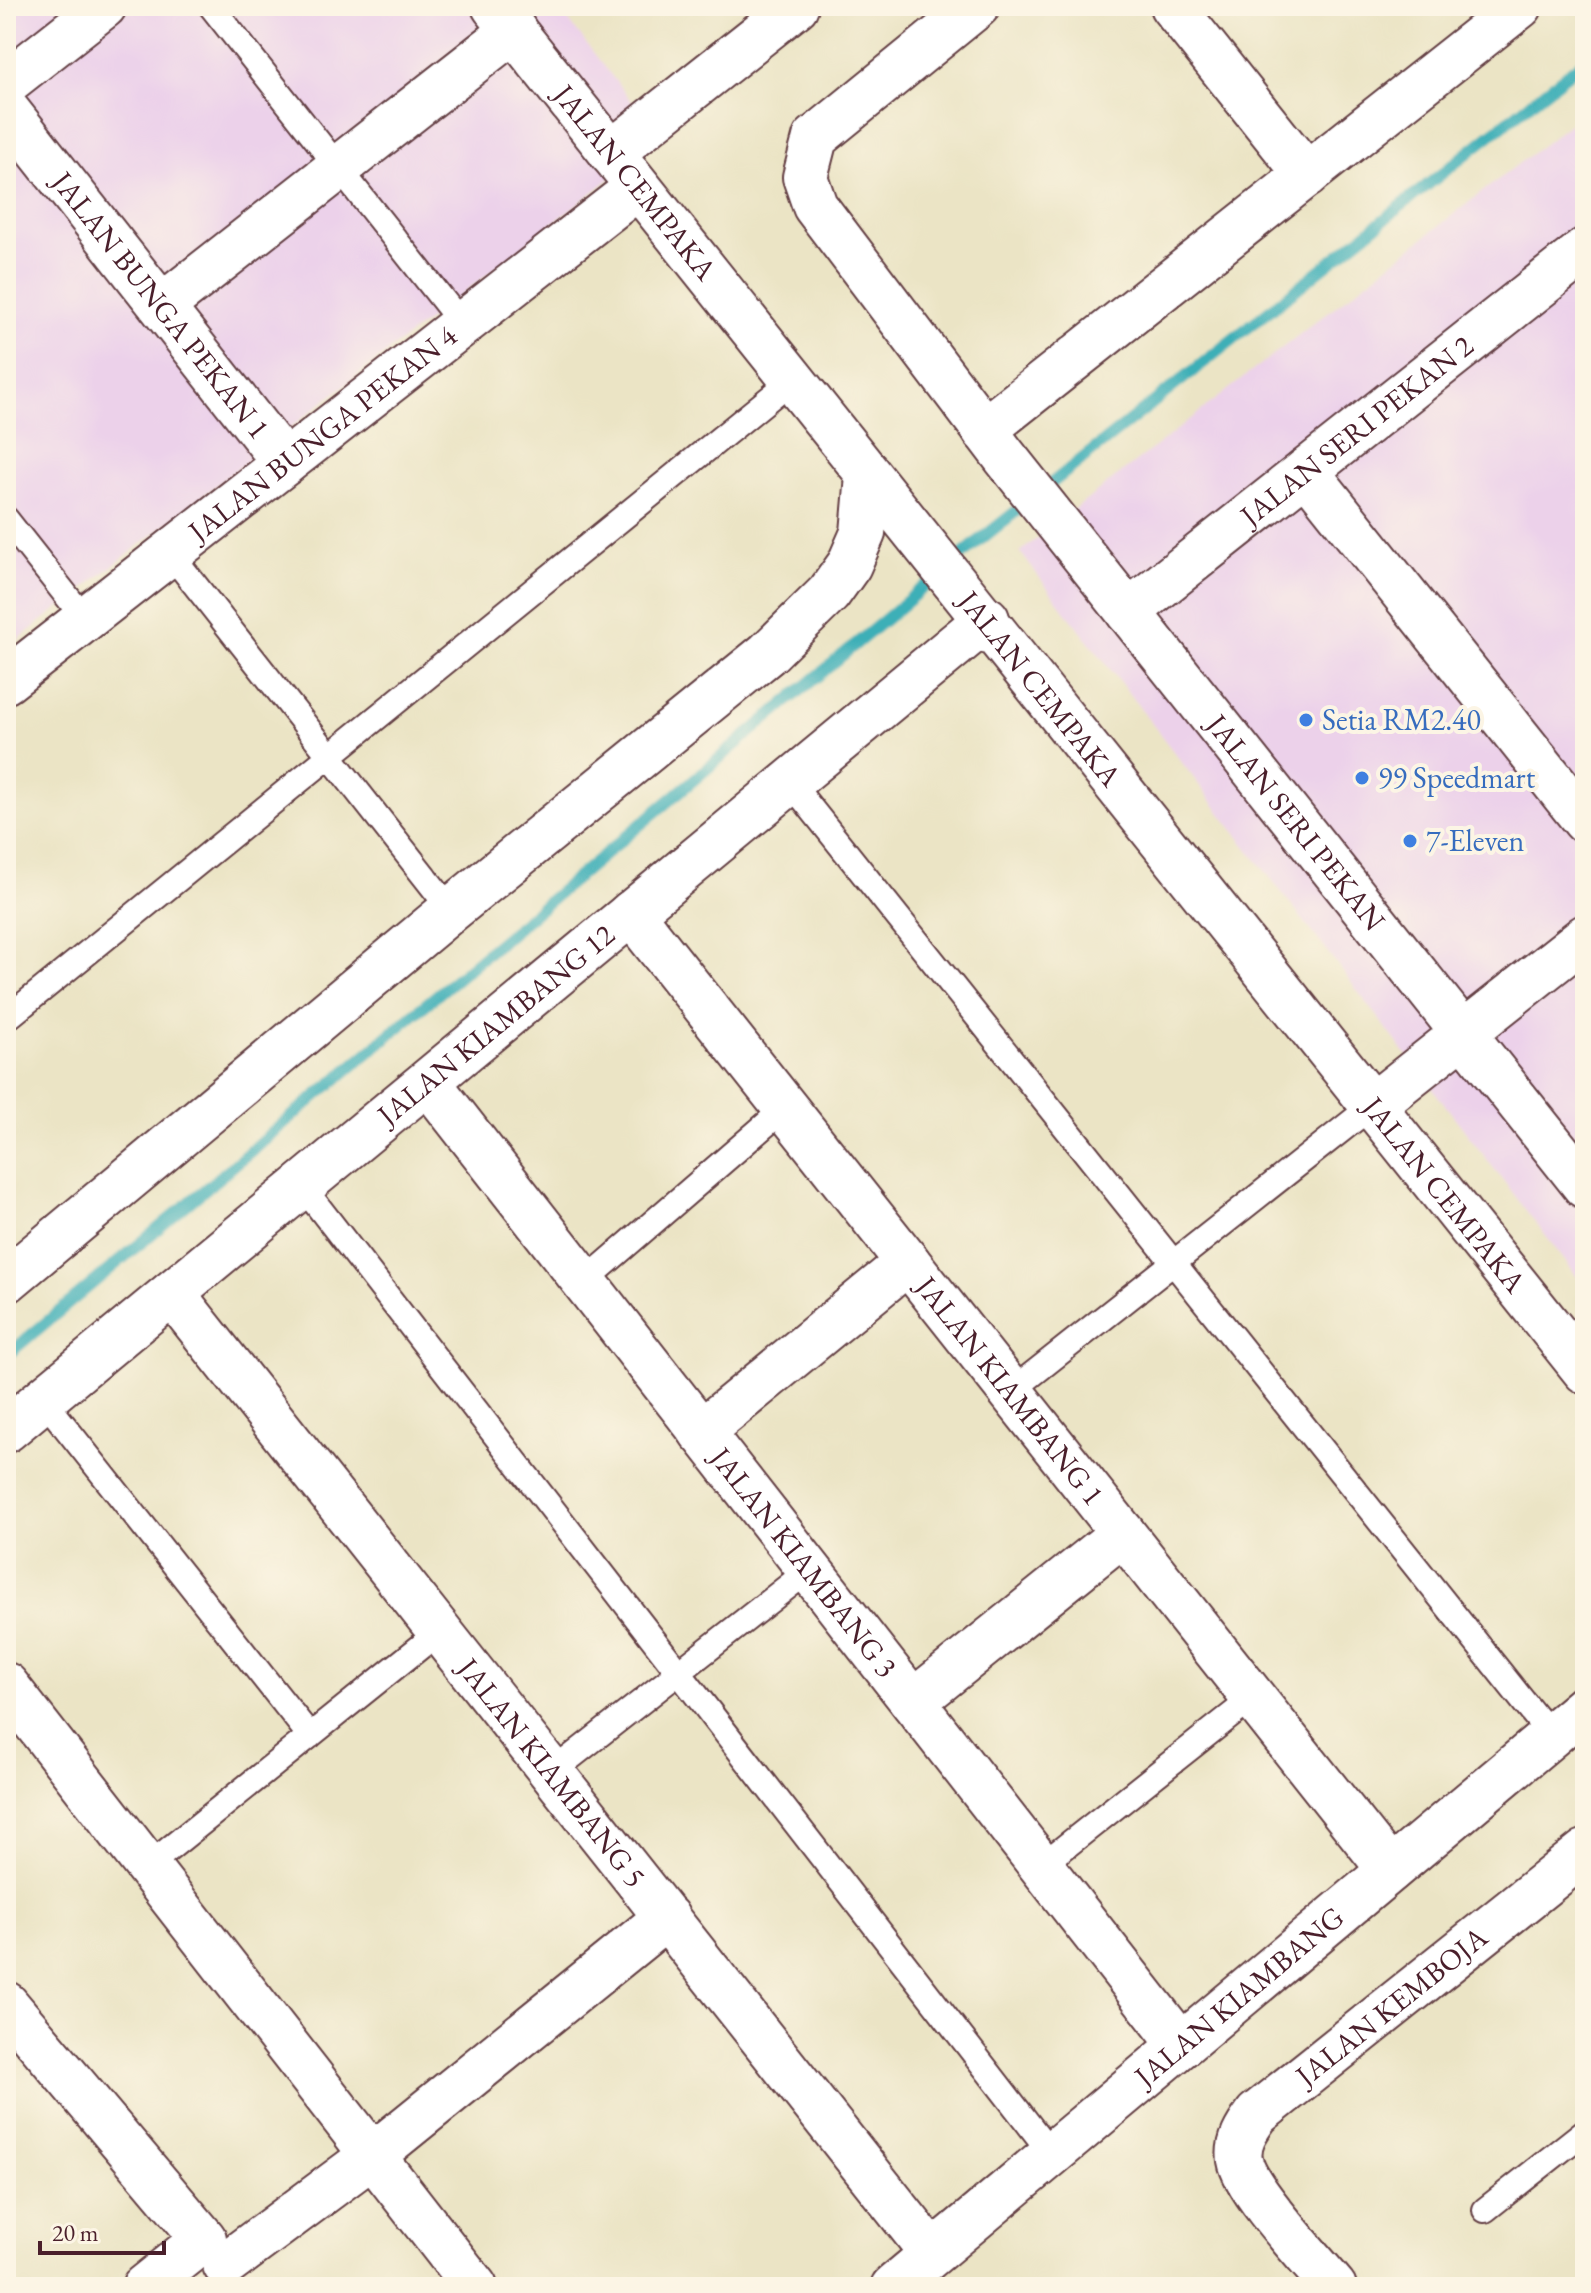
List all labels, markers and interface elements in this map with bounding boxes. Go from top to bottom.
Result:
street label: JALAN CEMPAKA [543,74,726,288]
street label: JALAN BUNGA PEKAN 1 [42,161,279,447]
street label: JALAN BUNGA PEKAN 4 [178,316,465,552]
street label: JALAN SERI PEKAN 2 [1230,326,1481,536]
street label: JALAN CEMPAKA [948,580,1130,795]
place label: Setia RM2.40 [1322,700,1481,739]
street label: JALAN SERI PEKAN [1196,704,1395,939]
marker: Setia RM2.40 [1297,711,1315,729]
place label: 99 Speedmart [1378,758,1536,797]
marker: 99 Speedmart [1353,769,1371,787]
place label: 7-Eleven [1426,821,1525,860]
marker: 7-Eleven [1401,832,1419,850]
street label: JALAN KIAMBANG 12 [367,915,623,1136]
street label: JALAN CEMPAKA [1353,1086,1535,1301]
street label: JALAN KIAMBANG 1 [906,1266,1113,1513]
street label: JALAN KIAMBANG 3 [700,1437,906,1685]
street label: JALAN KIAMBANG 5 [448,1648,655,1895]
street label: JALAN KIAMBANG [1124,1897,1352,2097]
street label: JALAN KEMBOJA [1285,1917,1496,2096]
scale bar [40,2205,164,2255]
text: 20 m [52,2217,99,2248]

